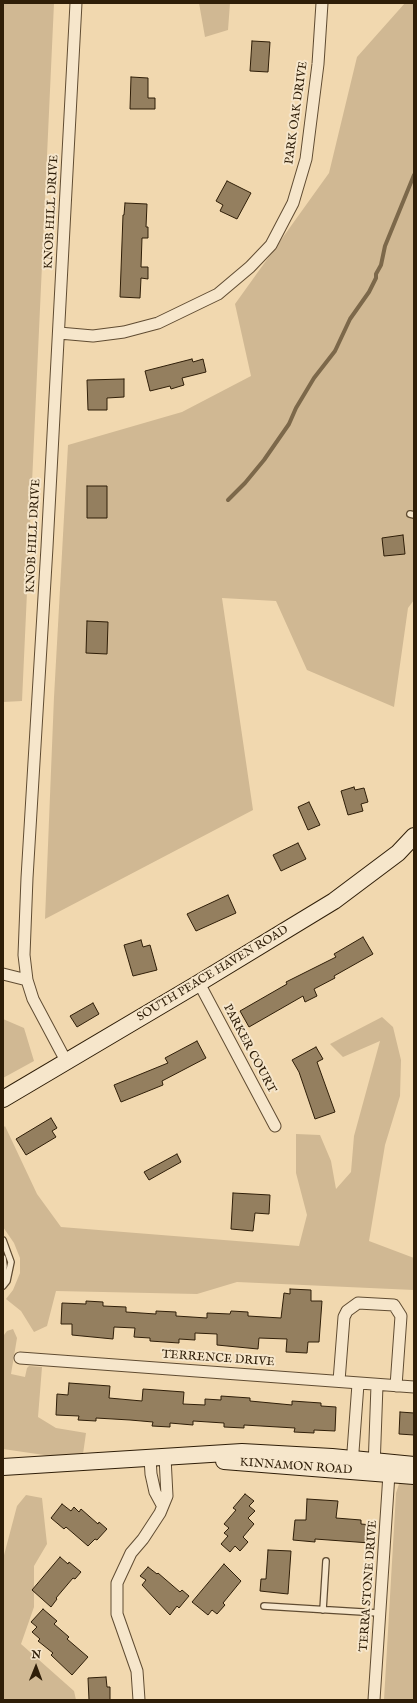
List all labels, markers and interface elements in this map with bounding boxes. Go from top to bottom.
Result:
street label: PARK OAK DRIVE [283,60,311,166]
street label: KNOB HILL DRIVE [42,155,62,269]
street label: KNOB HILL DRIVE [24,479,44,593]
street label: SOUTH PEACE HAVEN ROAD [135,923,291,1025]
street label: PARKER COURT [219,1002,279,1096]
street label: TERRENCE DRIVE [161,1348,275,1370]
street label: KINNAMON ROAD [239,1456,353,1478]
street label: TERRA STONE DRIVE [357,1520,381,1652]
north arrow [16,1647,56,1687]
text: N [31,1648,41,1662]

